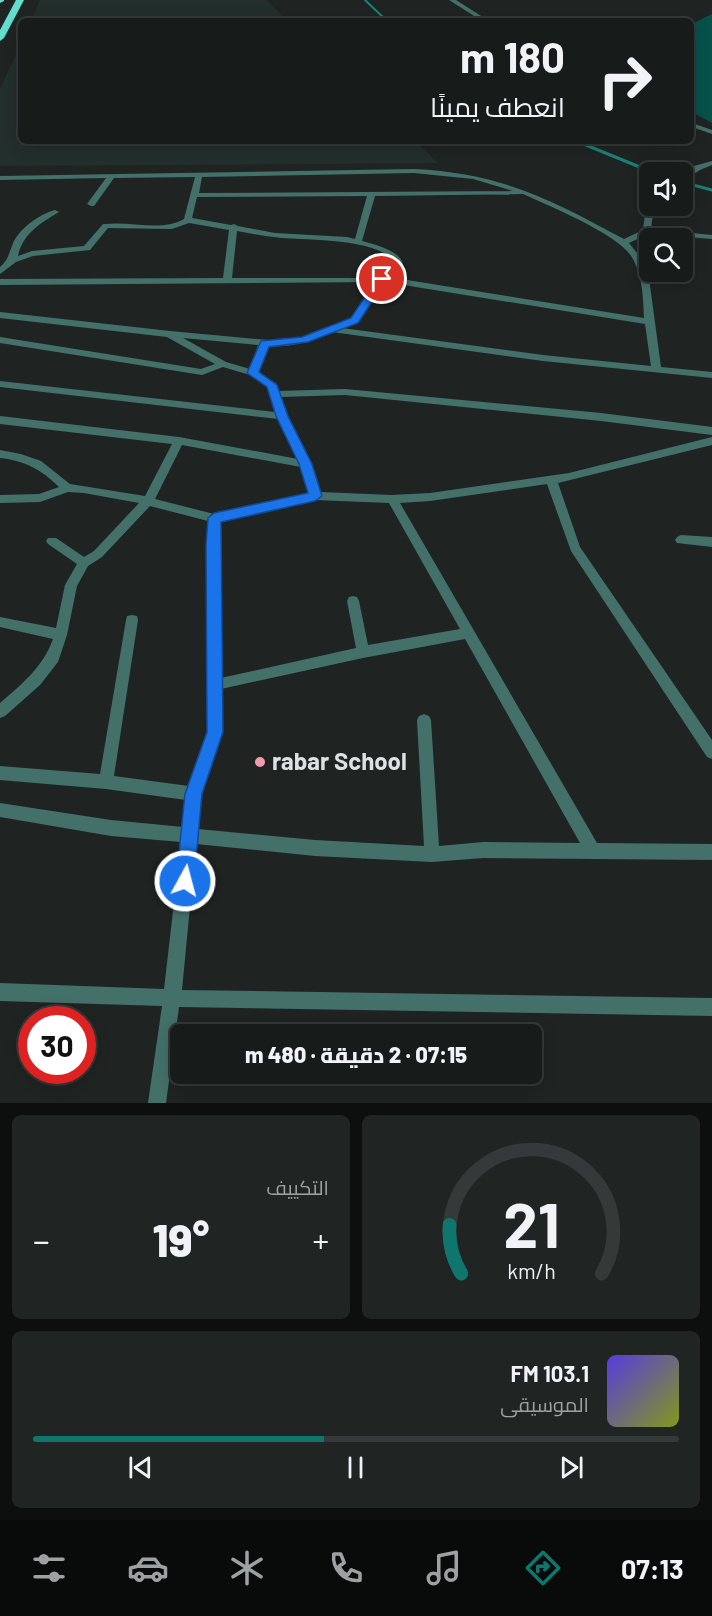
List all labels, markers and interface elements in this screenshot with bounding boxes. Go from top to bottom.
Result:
text: 180 m [460,31,565,81]
icon: right [586,42,664,120]
text: انعطف يمينًا [430,90,565,122]
map controls [639,162,693,282]
button: sound [639,162,693,216]
button: search [639,228,693,282]
pin [356,253,407,304]
icon: arrive [365,262,398,295]
place label: rabar School [272,746,407,775]
marker: rabar School [253,755,267,769]
position arrow [153,849,217,913]
speed limit sign: 30 [18,1006,96,1084]
text: 07:15 · 2 دقيقة · 480 m [245,1041,467,1067]
text: التكييف [266,1175,329,1199]
text: 21 [503,1186,559,1260]
text: 19° [153,1212,209,1266]
text: − [33,1220,50,1260]
text: + [313,1220,329,1260]
text: km/h [507,1258,555,1283]
text: 103.1 FM [511,1360,589,1386]
text: الموسيقى [500,1392,589,1416]
icon: previous [124,1451,157,1484]
icon: pause [339,1451,372,1484]
icon: next [555,1451,588,1484]
icon: filters [28,1547,70,1589]
icon: car [127,1547,169,1589]
icon: climate [226,1547,268,1589]
icon: phone [325,1547,367,1589]
icon: music [423,1547,465,1589]
icon: directions [522,1547,564,1589]
text: 07:13 [621,1552,684,1584]

